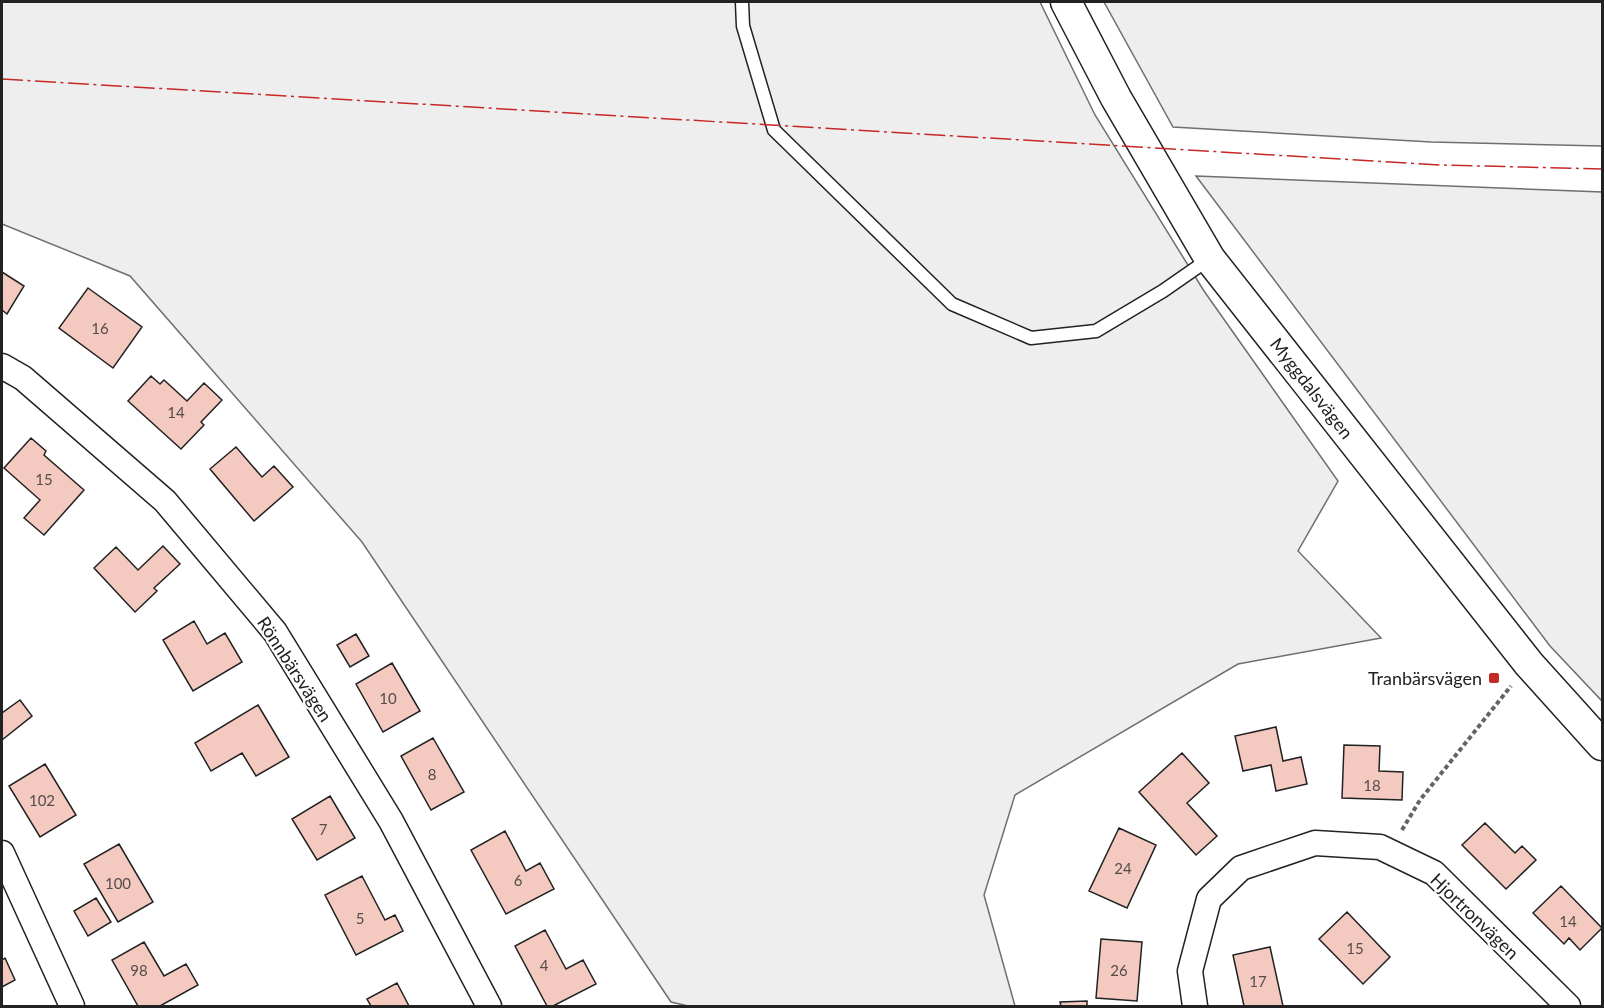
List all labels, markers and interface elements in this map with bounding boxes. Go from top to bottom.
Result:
house number: 16 [91,319,109,337]
street label: Myggdalsvägen [1266,333,1358,443]
house number: 14 [167,403,185,421]
house number: 15 [35,470,53,488]
street label: Rönnbärsvägen [253,612,337,726]
place label: Tranbärsvägen [1368,667,1482,689]
marker: Tranbärsvägen [1487,671,1501,685]
house number: 10 [379,689,397,707]
house number: 8 [428,765,436,783]
house number: 18 [1363,776,1381,794]
house number: 102 [29,791,55,809]
house number: 7 [319,820,328,838]
house number: 24 [1114,859,1132,877]
street label: Hjortronvägen [1426,868,1524,964]
house number: 6 [514,871,523,889]
house number: 100 [105,874,131,892]
house number: 5 [356,909,364,927]
house number: 14 [1559,912,1577,930]
house number: 15 [1346,939,1364,957]
house number: 4 [540,956,549,974]
house number: 98 [130,961,148,979]
house number: 26 [1110,961,1128,979]
house number: 17 [1249,972,1267,990]

